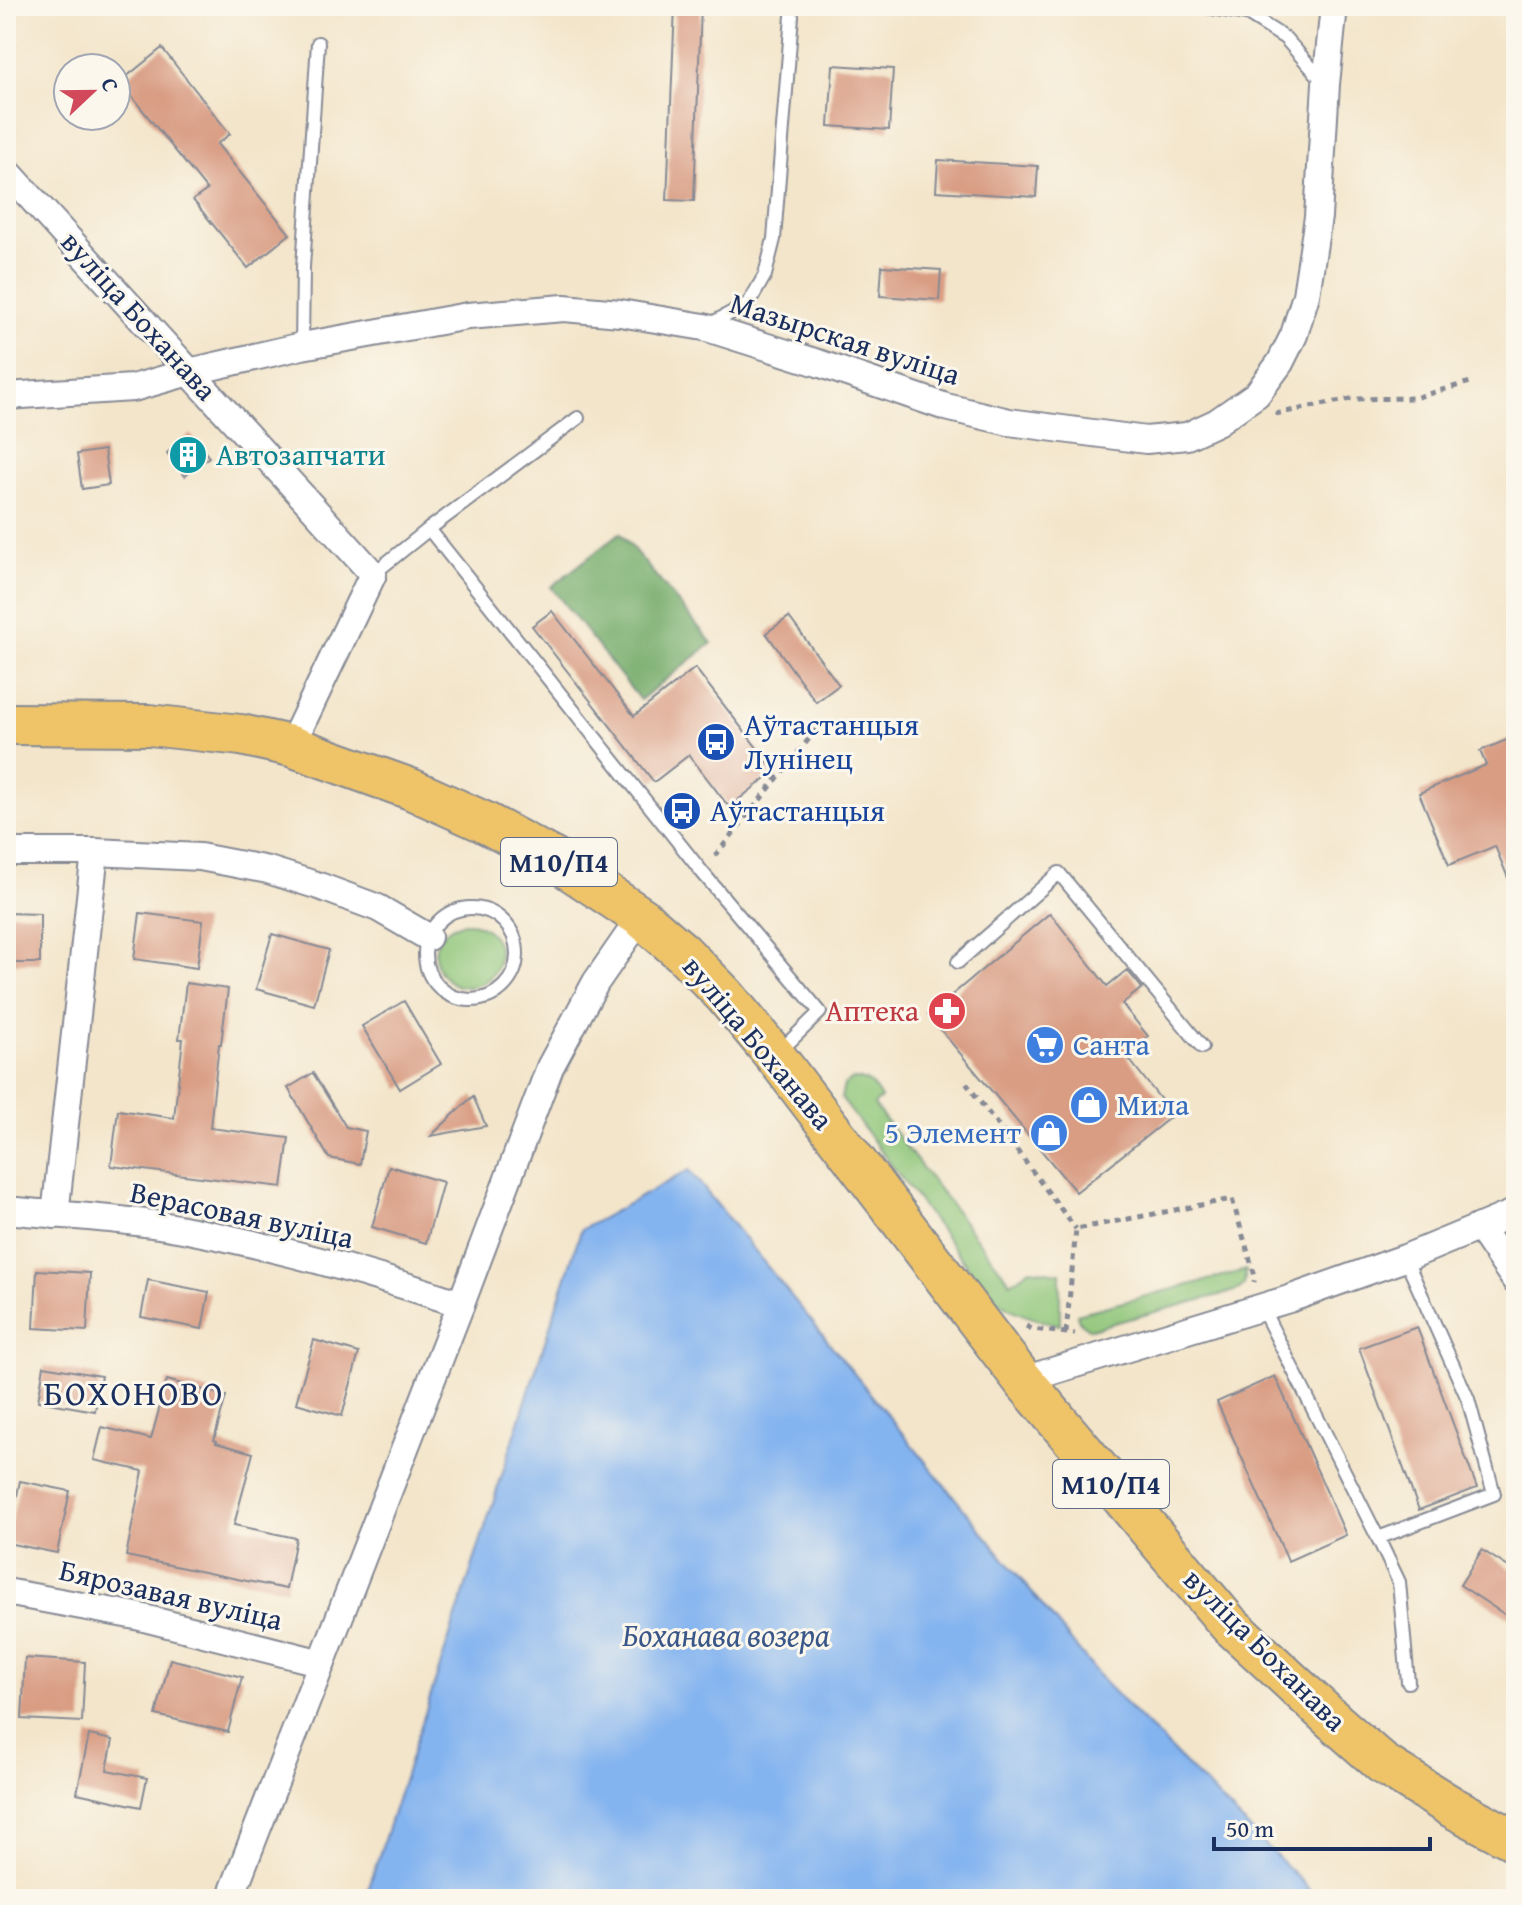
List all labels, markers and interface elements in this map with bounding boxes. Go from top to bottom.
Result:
north arrow [52,52,132,132]
text: С [93,73,128,96]
street label: вуліца Боханава [51,221,229,411]
street label: Мазырская вуліца [725,280,967,396]
place label: Автозапчати [216,432,386,476]
building icon: Автозапчати [167,434,209,476]
place label: Аўтастанцыя Лунінец [744,702,919,780]
bus stop icon: Аўтастанцыя Лунінец [695,721,737,763]
place label: Аўтастанцыя [710,788,885,832]
bus stop icon: Аўтастанцыя [661,790,703,832]
road number: М10/П4 [501,838,617,886]
street label: вуліца Боханава [673,946,845,1139]
place label: Аптека [825,988,920,1032]
pharmacy icon: Аптека [926,990,968,1032]
place label: Санта [1073,1022,1150,1066]
supermarket icon: Санта [1024,1024,1066,1066]
place label: Мила [1117,1082,1190,1126]
shop icon: Мила [1068,1084,1110,1126]
place label: 5 Элемент [885,1110,1022,1154]
shop icon: 5 Элемент [1028,1112,1070,1154]
street label: Верасовая вуліца [127,1169,359,1259]
district label: БОХОНОВО [44,1368,224,1417]
road number: М10/П4 [1053,1460,1169,1508]
street label: Бярозавая вуліца [55,1547,288,1641]
street label: вуліца Боханава [1174,1558,1358,1741]
water label: Боханава возера [622,1611,830,1658]
scale bar [1214,1801,1430,1851]
text: 50 m [1226,1811,1274,1846]

